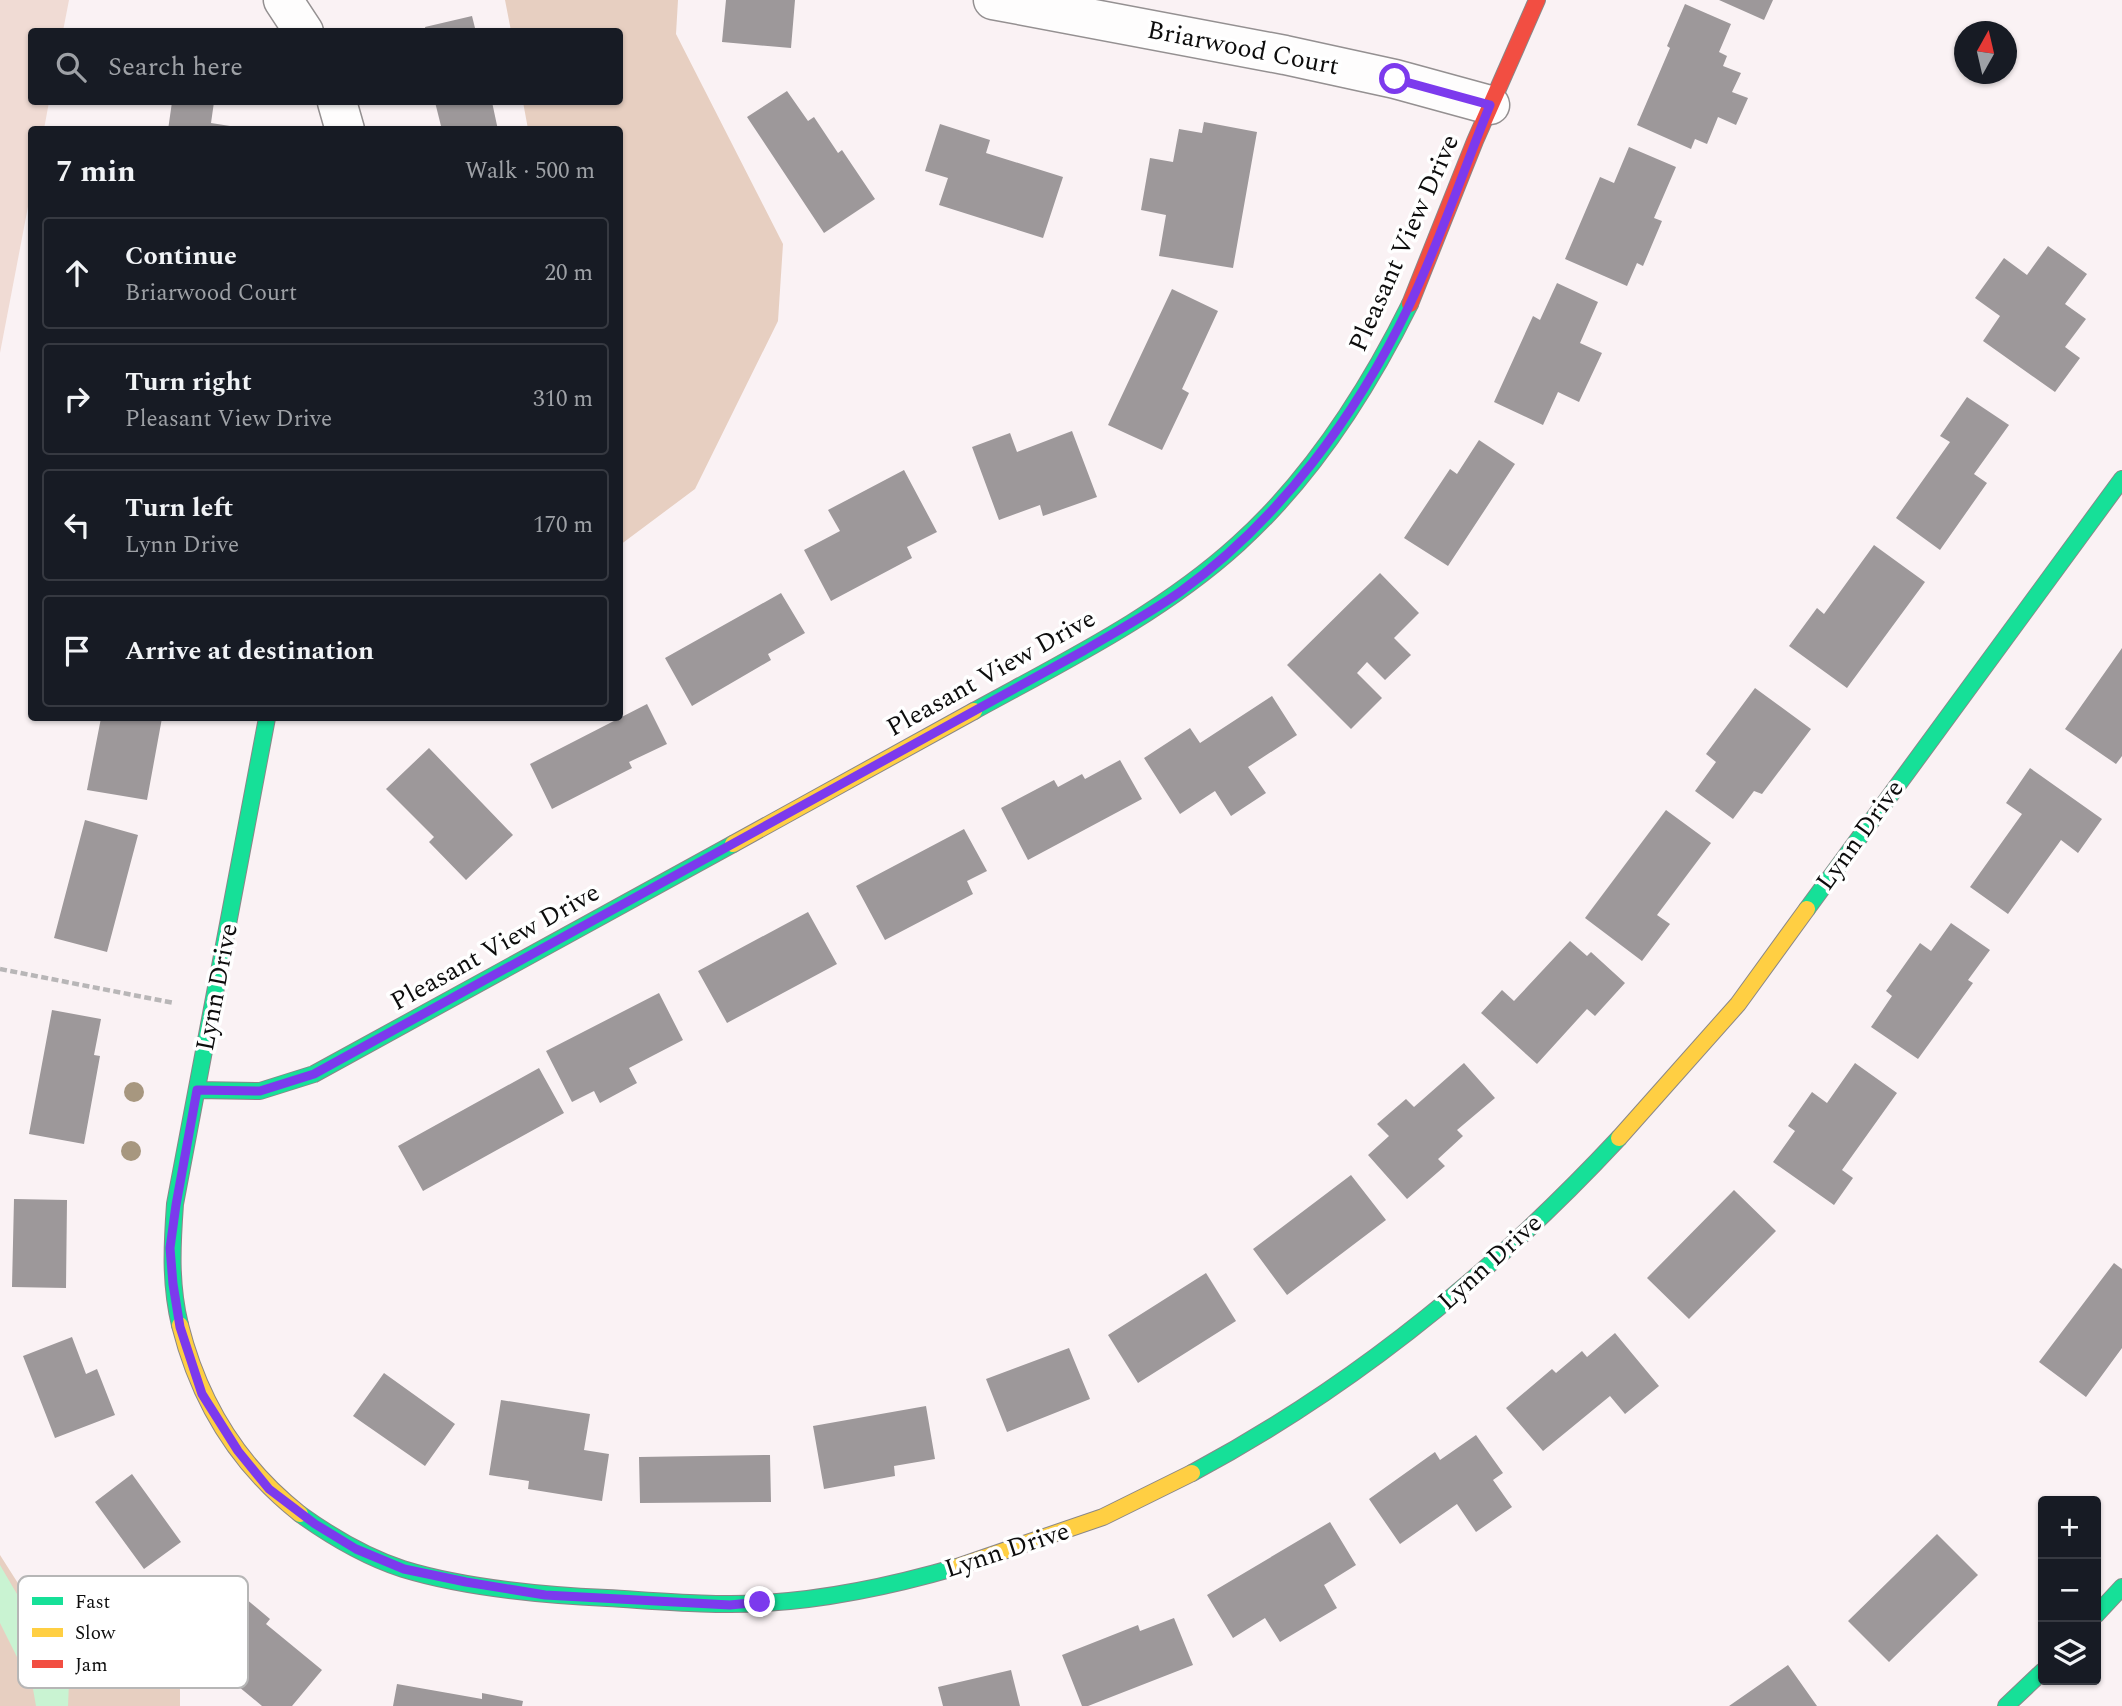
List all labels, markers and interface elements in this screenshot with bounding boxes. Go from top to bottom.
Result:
street label: Briarwood Court [1144,10,1342,86]
north arrow [1954,21,2017,84]
search box [28,28,623,105]
text: Search here [108,47,243,87]
icon: search [52,48,90,86]
route start [1379,63,1410,94]
street label: Pleasant View Drive [1338,128,1470,358]
text: 7 min [56,149,136,195]
text: Walk · 500 m [465,154,595,189]
text: Continue [125,236,237,276]
icon: ahead [58,254,96,292]
text: 20 m [544,256,593,291]
text: Briarwood Court [125,276,297,311]
text: Turn right [125,362,252,402]
icon: right [58,380,96,418]
text: 310 m [533,382,593,417]
text: Pleasant View Drive [125,402,332,437]
text: Turn left [125,488,233,528]
icon: left [58,506,96,544]
text: 170 m [533,508,593,543]
text: Lynn Drive [125,528,239,563]
street label: Pleasant View Drive [879,599,1103,747]
text: Arrive at destination [125,631,374,671]
icon: arrive [58,632,96,670]
street label: Lynn Drive [1806,771,1914,899]
street label: Pleasant View Drive [383,873,607,1021]
street label: Lynn Drive [185,920,249,1054]
street label: Lynn Drive [1429,1204,1551,1320]
map controls [2038,1496,2101,1685]
button: + [2038,1496,2101,1559]
street label: Lynn Drive [939,1511,1075,1589]
button: − [2038,1559,2101,1622]
legend [18,1576,248,1688]
route end [744,1586,775,1617]
text: Fast [75,1588,111,1617]
text: Slow [75,1619,116,1648]
button: layers [2038,1622,2101,1685]
text: Jam [75,1651,107,1680]

